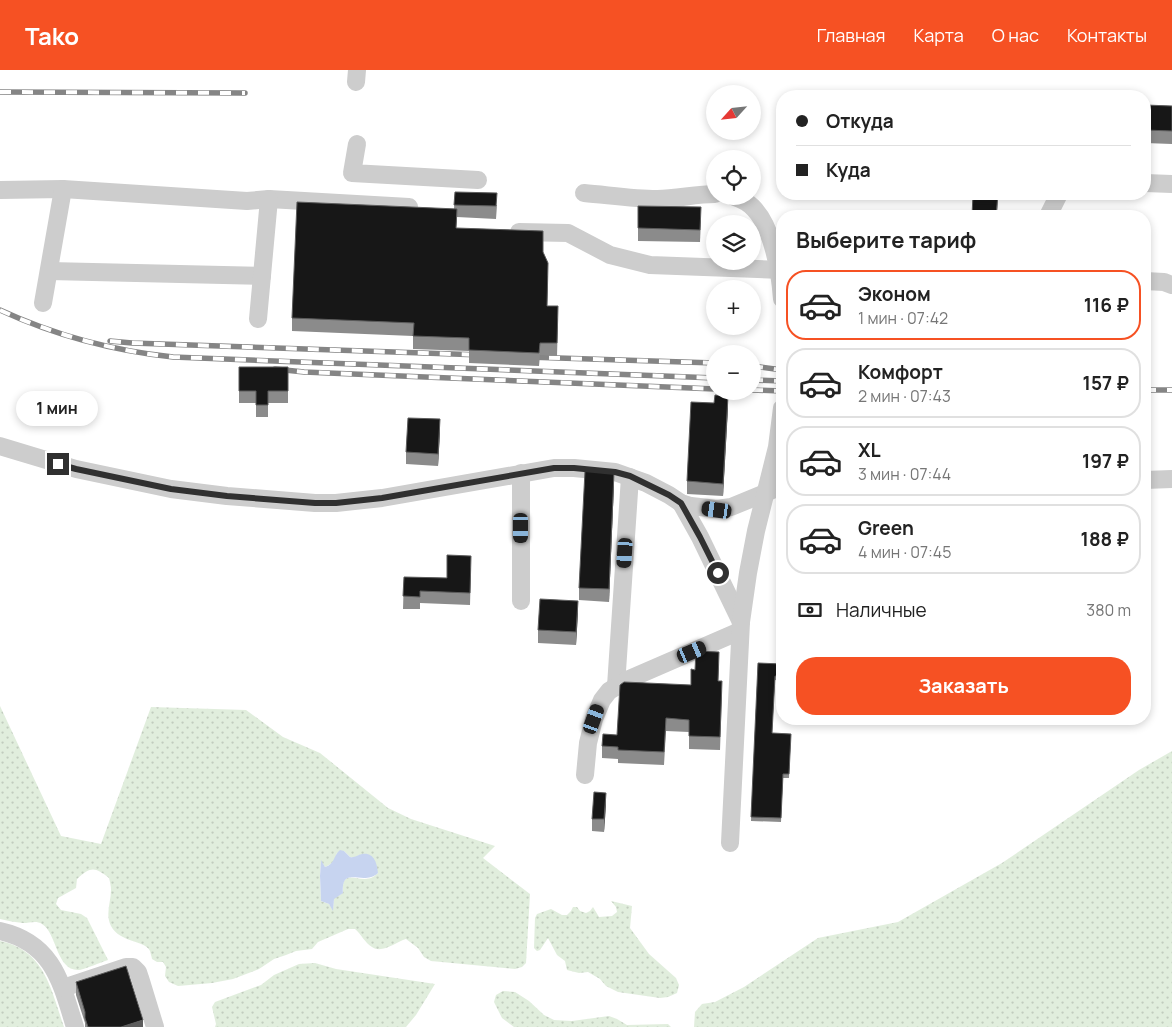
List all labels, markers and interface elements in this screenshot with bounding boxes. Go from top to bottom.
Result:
text: Tako [25,19,79,52]
text: Главная [817,23,886,47]
text: Карта [914,23,964,47]
text: О нас [992,23,1039,47]
text: Контакты [1067,23,1147,47]
north arrow [706,85,761,140]
map controls [706,85,761,400]
text: Откуда [826,108,894,134]
button: locate [706,150,761,205]
text: Куда [826,157,871,183]
button: layers [706,215,761,270]
text: Выберите тариф [796,225,976,255]
button: + [706,280,761,335]
text: Эконом [858,281,931,307]
icon: car [798,283,843,328]
text: 116 ₽ [1084,292,1129,318]
text: 1 мин · 07:42 [858,307,948,329]
button: − [706,345,761,400]
text: Комфорт [858,359,943,385]
icon: car [798,361,843,406]
text: 157 ₽ [1083,370,1129,396]
text: 2 мин · 07:43 [858,385,951,407]
callout: 1 мин [17,392,99,426]
text: 1 мин [36,397,78,419]
text: XL [858,437,881,463]
icon: car [798,439,843,484]
text: 197 ₽ [1082,448,1129,474]
route end [47,453,69,475]
text: 3 мин · 07:44 [858,463,951,485]
car [701,500,732,520]
car [513,513,528,543]
text: Green [858,515,914,541]
icon: car [798,517,843,562]
text: 188 ₽ [1081,526,1129,552]
car [616,538,633,568]
text: 4 мин · 07:45 [858,541,952,563]
route start [707,562,729,584]
icon: cash [796,596,824,624]
text: Наличные [836,597,927,623]
text: 380 m [1086,599,1131,621]
car [675,639,708,665]
button: Заказать [796,657,1131,715]
car [581,702,606,736]

